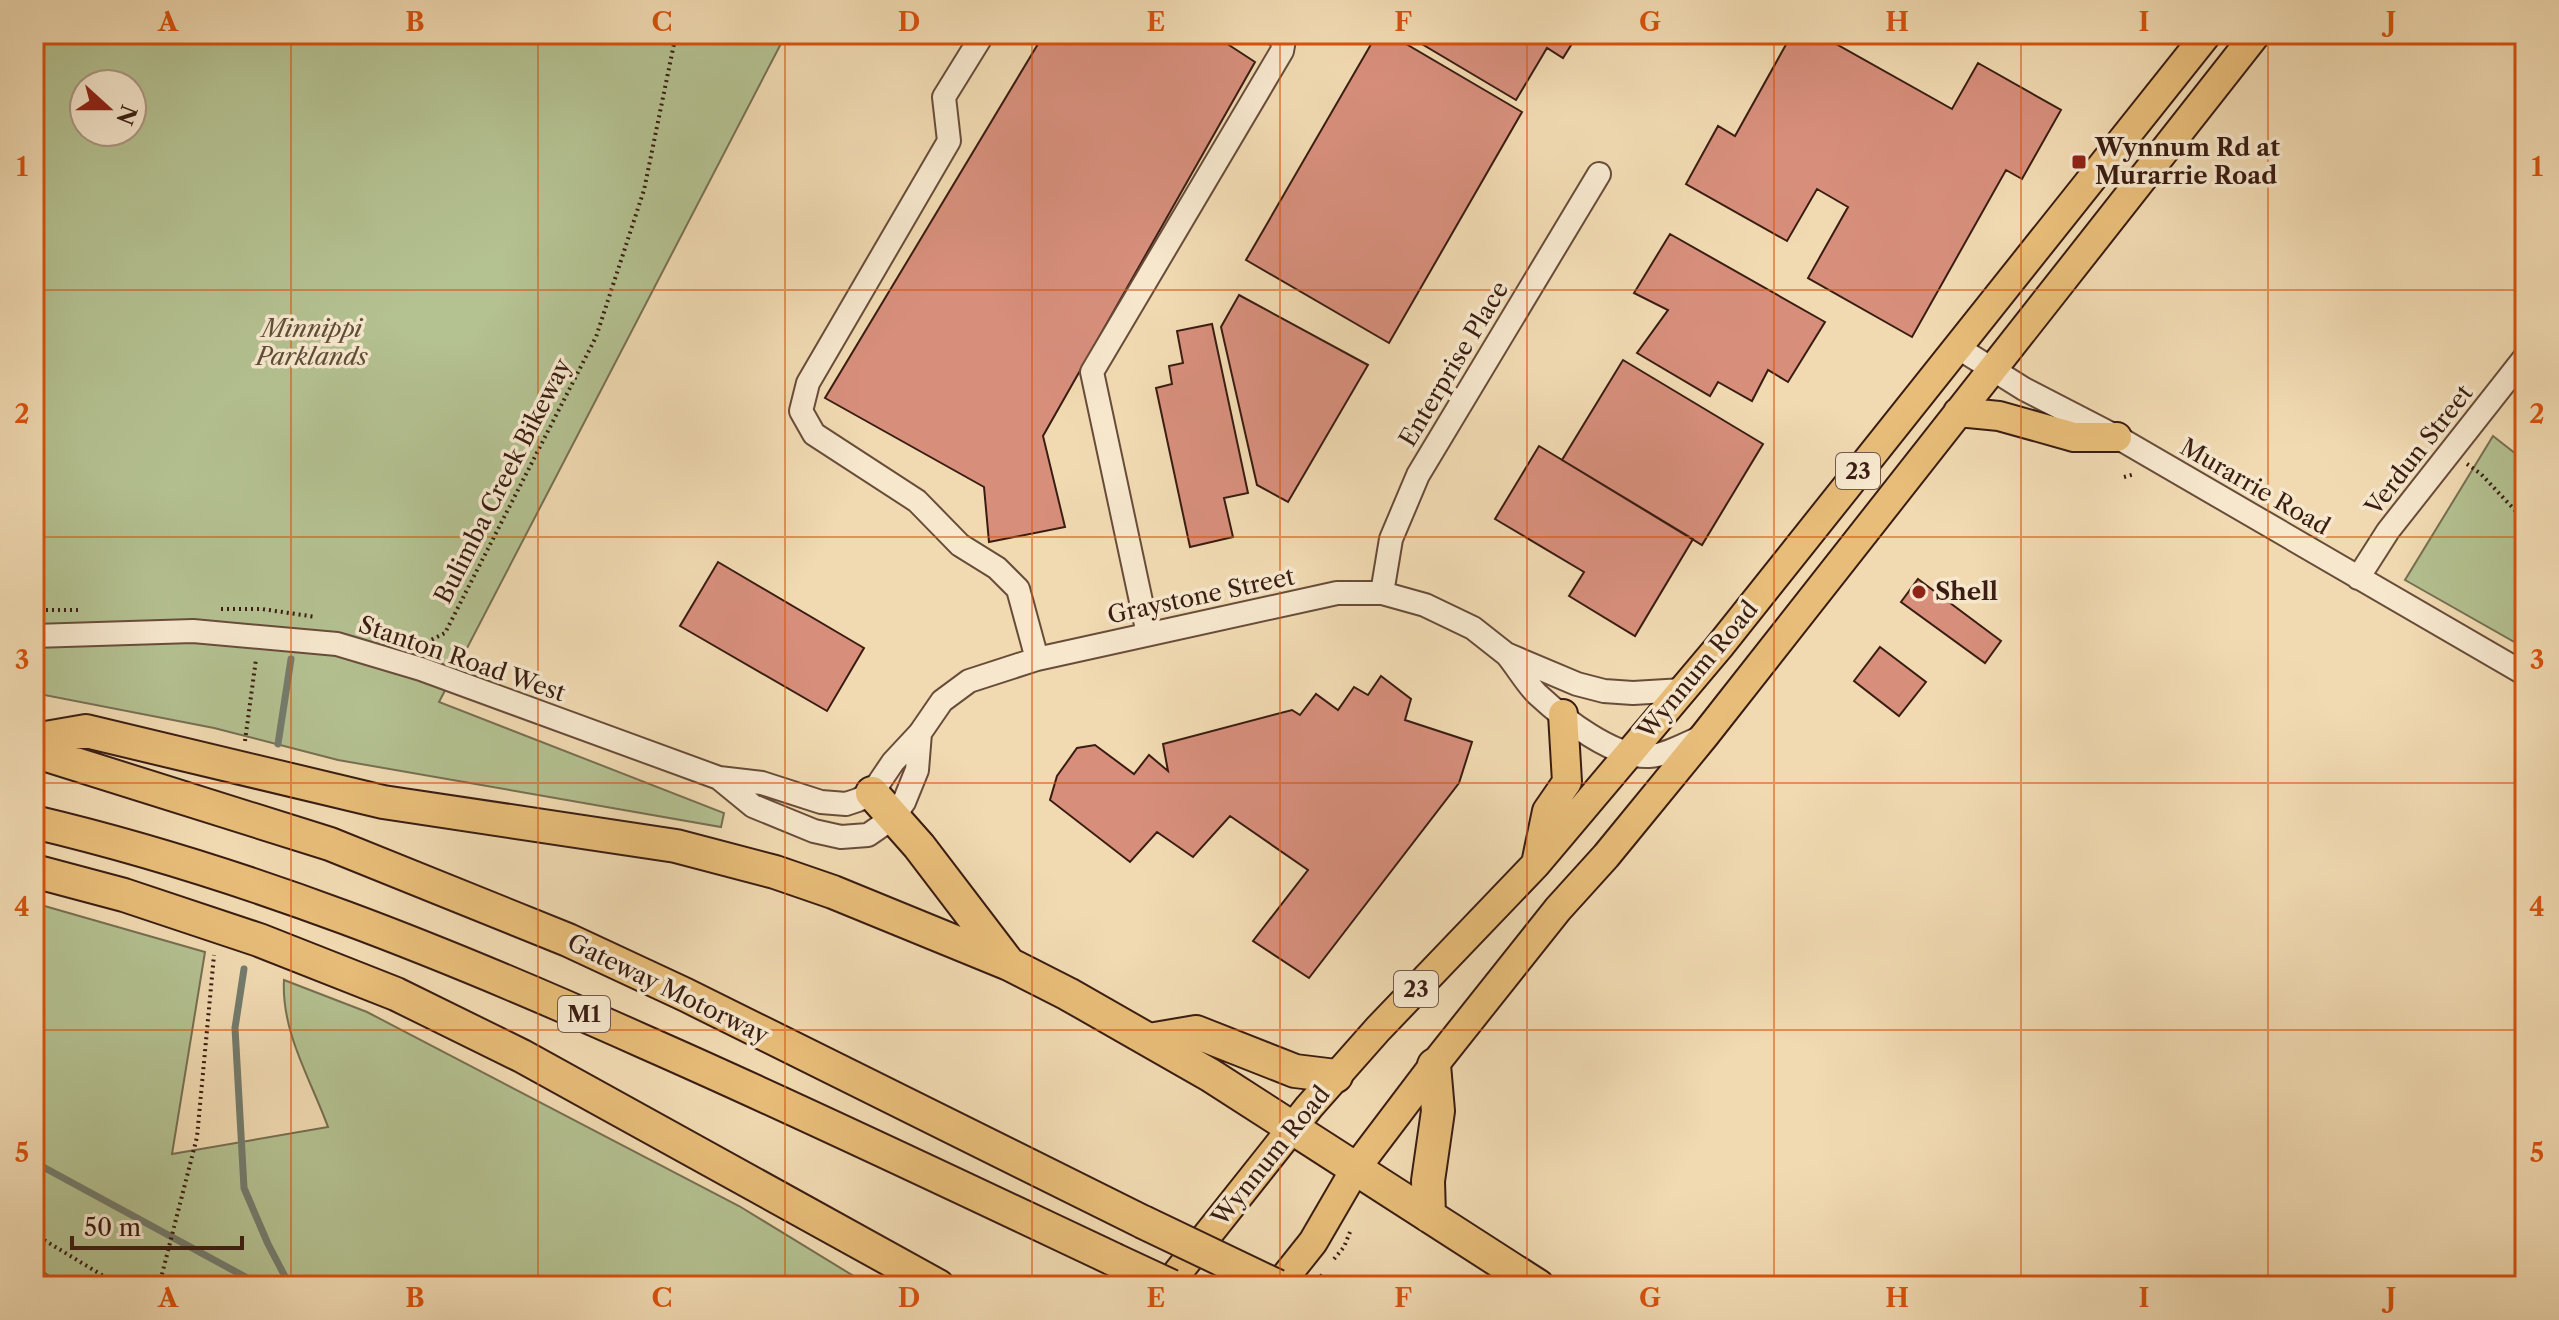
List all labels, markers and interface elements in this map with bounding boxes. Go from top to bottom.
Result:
text: A [157,6,179,38]
text: B [405,6,425,38]
text: C [652,6,672,38]
text: D [898,6,920,38]
text: E [1147,6,1165,38]
text: F [1394,6,1412,38]
text: G [1639,6,1661,38]
text: H [1885,6,1909,38]
text: I [2139,6,2149,38]
text: J [2382,6,2396,38]
north arrow [68,68,148,148]
text: N [110,101,142,129]
place label: Wynnum Rd at Murarrie Road [2094,133,2280,190]
text: 1 [16,151,28,183]
text: 1 [2531,151,2543,183]
marker: Wynnum Rd at Murarrie Road [2070,153,2088,171]
street label: Enterprise Place [1393,276,1514,452]
park label: Minnippi Parklands [254,314,368,371]
street label: Bulimba Creek Bikeway [428,353,577,608]
street label: Verdun Street [2358,378,2479,521]
text: 2 [14,398,30,430]
text: 2 [2529,398,2545,430]
street label: Murarrie Road [2175,432,2336,541]
road number: 23 [1836,453,1880,489]
street label: Graystone Street [1105,561,1298,630]
place label: Shell [1935,577,1998,606]
marker: Shell [1910,583,1928,601]
street label: Wynnum Road [1631,594,1764,745]
street label: Stanton Road West [355,610,570,708]
text: 3 [15,644,29,676]
text: 3 [2530,644,2544,676]
text: 4 [14,891,30,923]
text: 4 [2529,891,2545,923]
street label: Gateway Motorway [563,927,774,1050]
road number: 23 [1394,971,1438,1007]
road number: M1 [558,996,610,1032]
street label: Wynnum Road [1205,1080,1336,1232]
text: 5 [15,1137,29,1169]
text: 5 [2530,1137,2544,1169]
scale bar [72,1200,242,1250]
text: 50 m [84,1213,141,1242]
text: A [157,1282,179,1314]
text: B [405,1282,425,1314]
text: C [652,1282,672,1314]
text: D [898,1282,920,1314]
text: E [1147,1282,1165,1314]
text: F [1394,1282,1412,1314]
text: G [1639,1282,1661,1314]
text: H [1885,1282,1909,1314]
text: I [2139,1282,2149,1314]
text: J [2382,1282,2396,1314]

